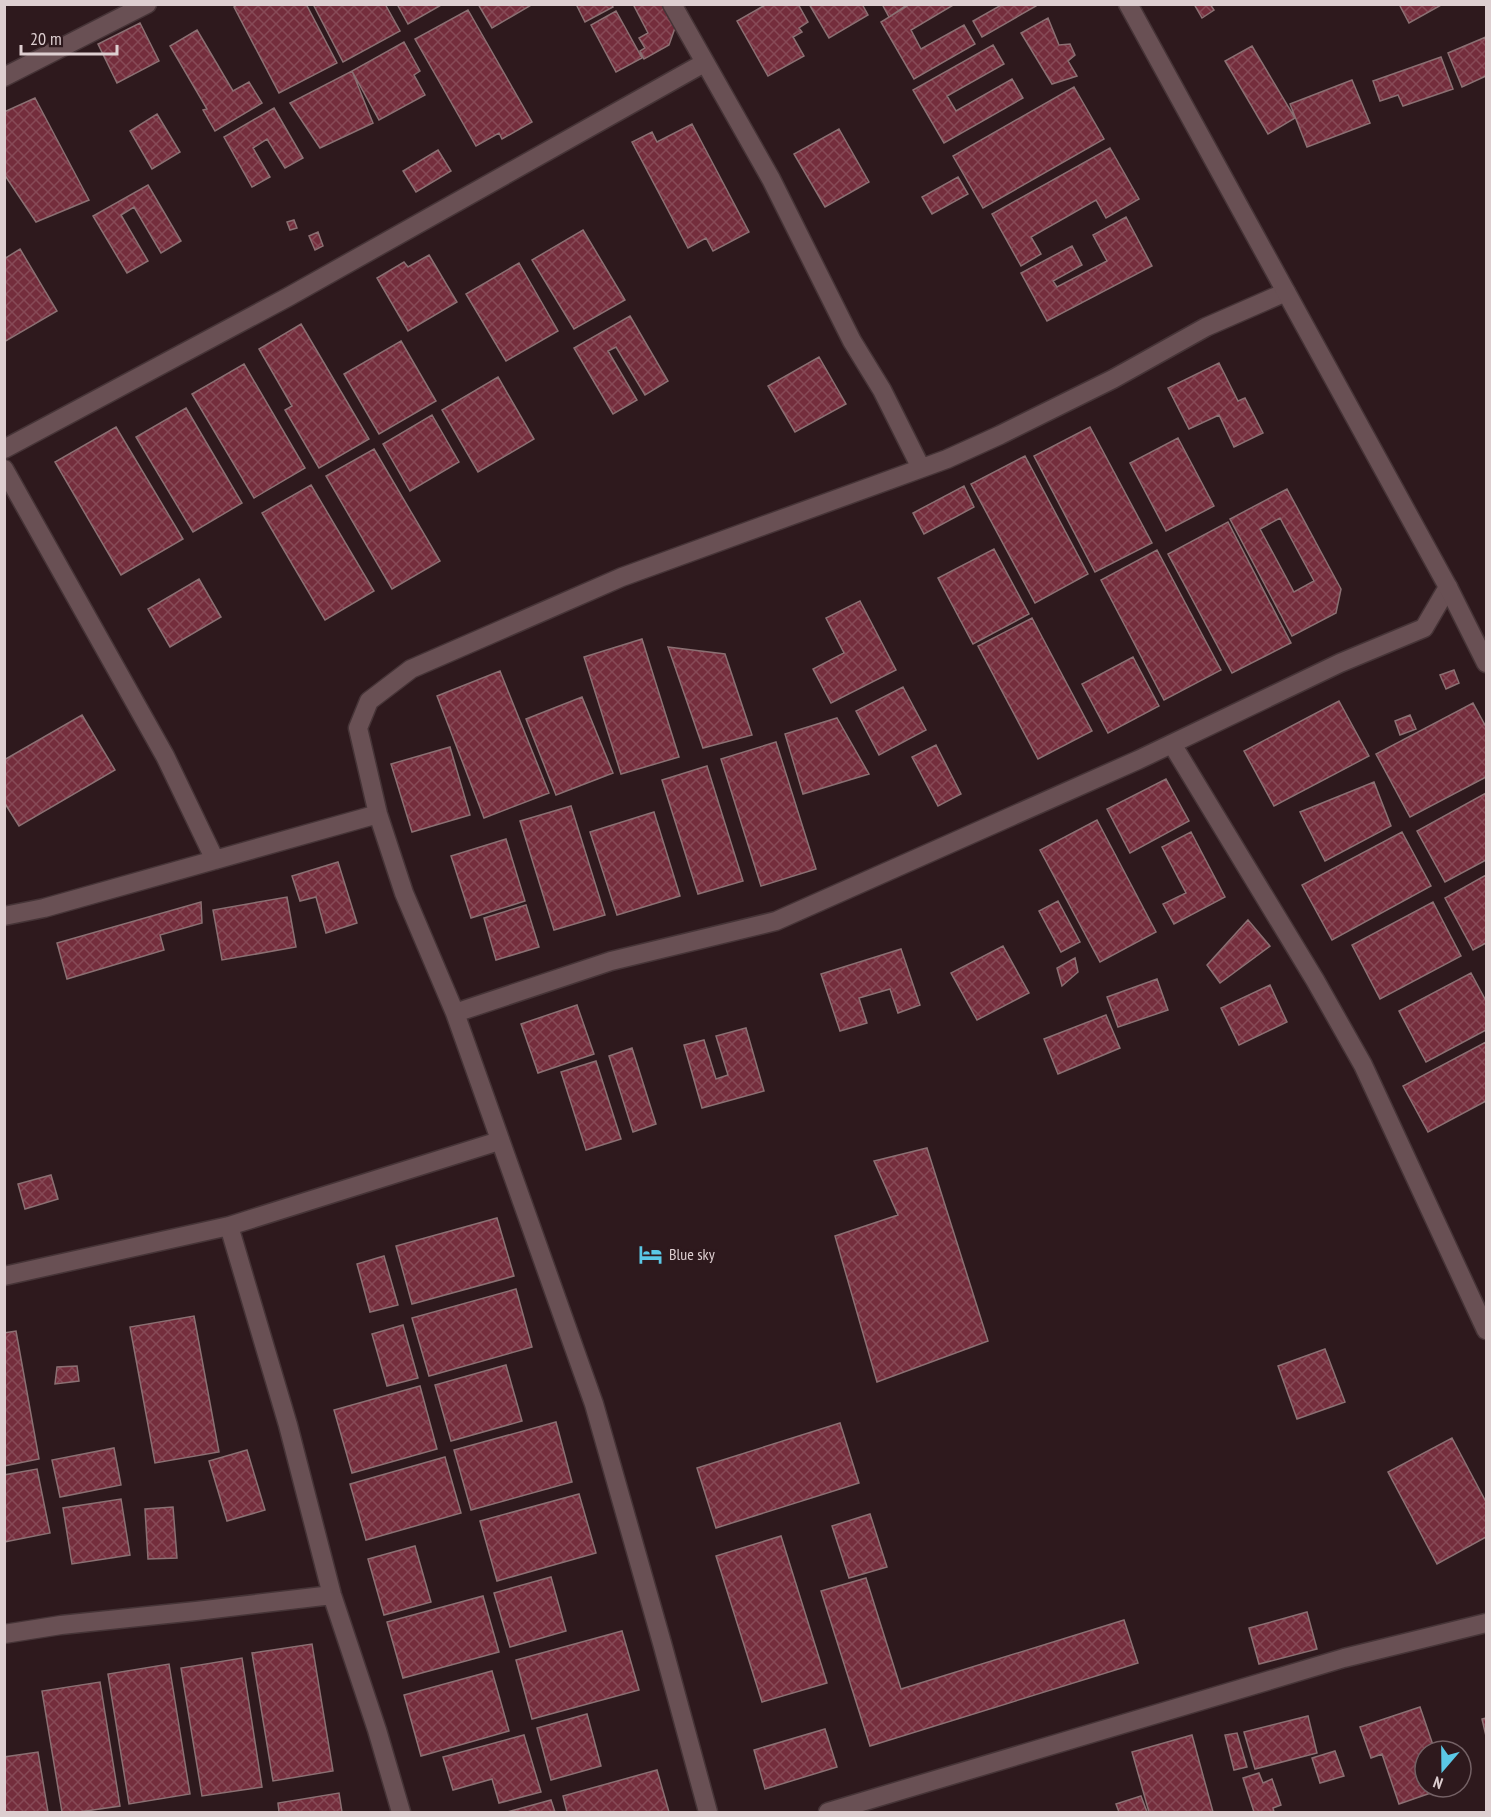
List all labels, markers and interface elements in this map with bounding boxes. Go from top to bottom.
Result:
scale bar [21,18,117,56]
text: 20 m [30,27,62,50]
hotel icon: Blue sky [638,1241,664,1267]
place label: Blue sky [669,1244,715,1264]
north arrow [1413,1739,1473,1799]
text: N [1430,1772,1445,1794]

